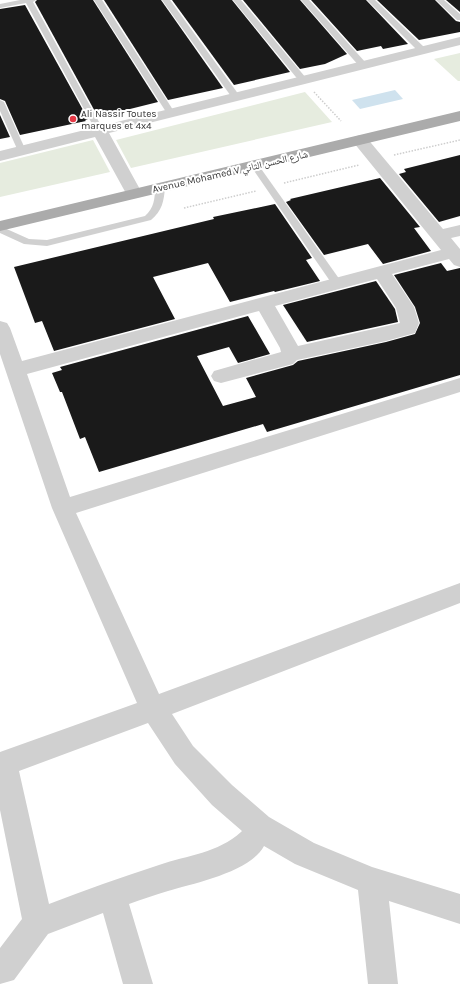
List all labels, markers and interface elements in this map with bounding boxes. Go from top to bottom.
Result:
place label: Ali Nassir Toutes marques et 4x4 [81,108,157,132]
marker: Ali Nassir Toutes marques et 4x4 [68,114,78,124]
street label: Avenue Mohamed V شارع الحسن الثاني [151,148,310,197]

